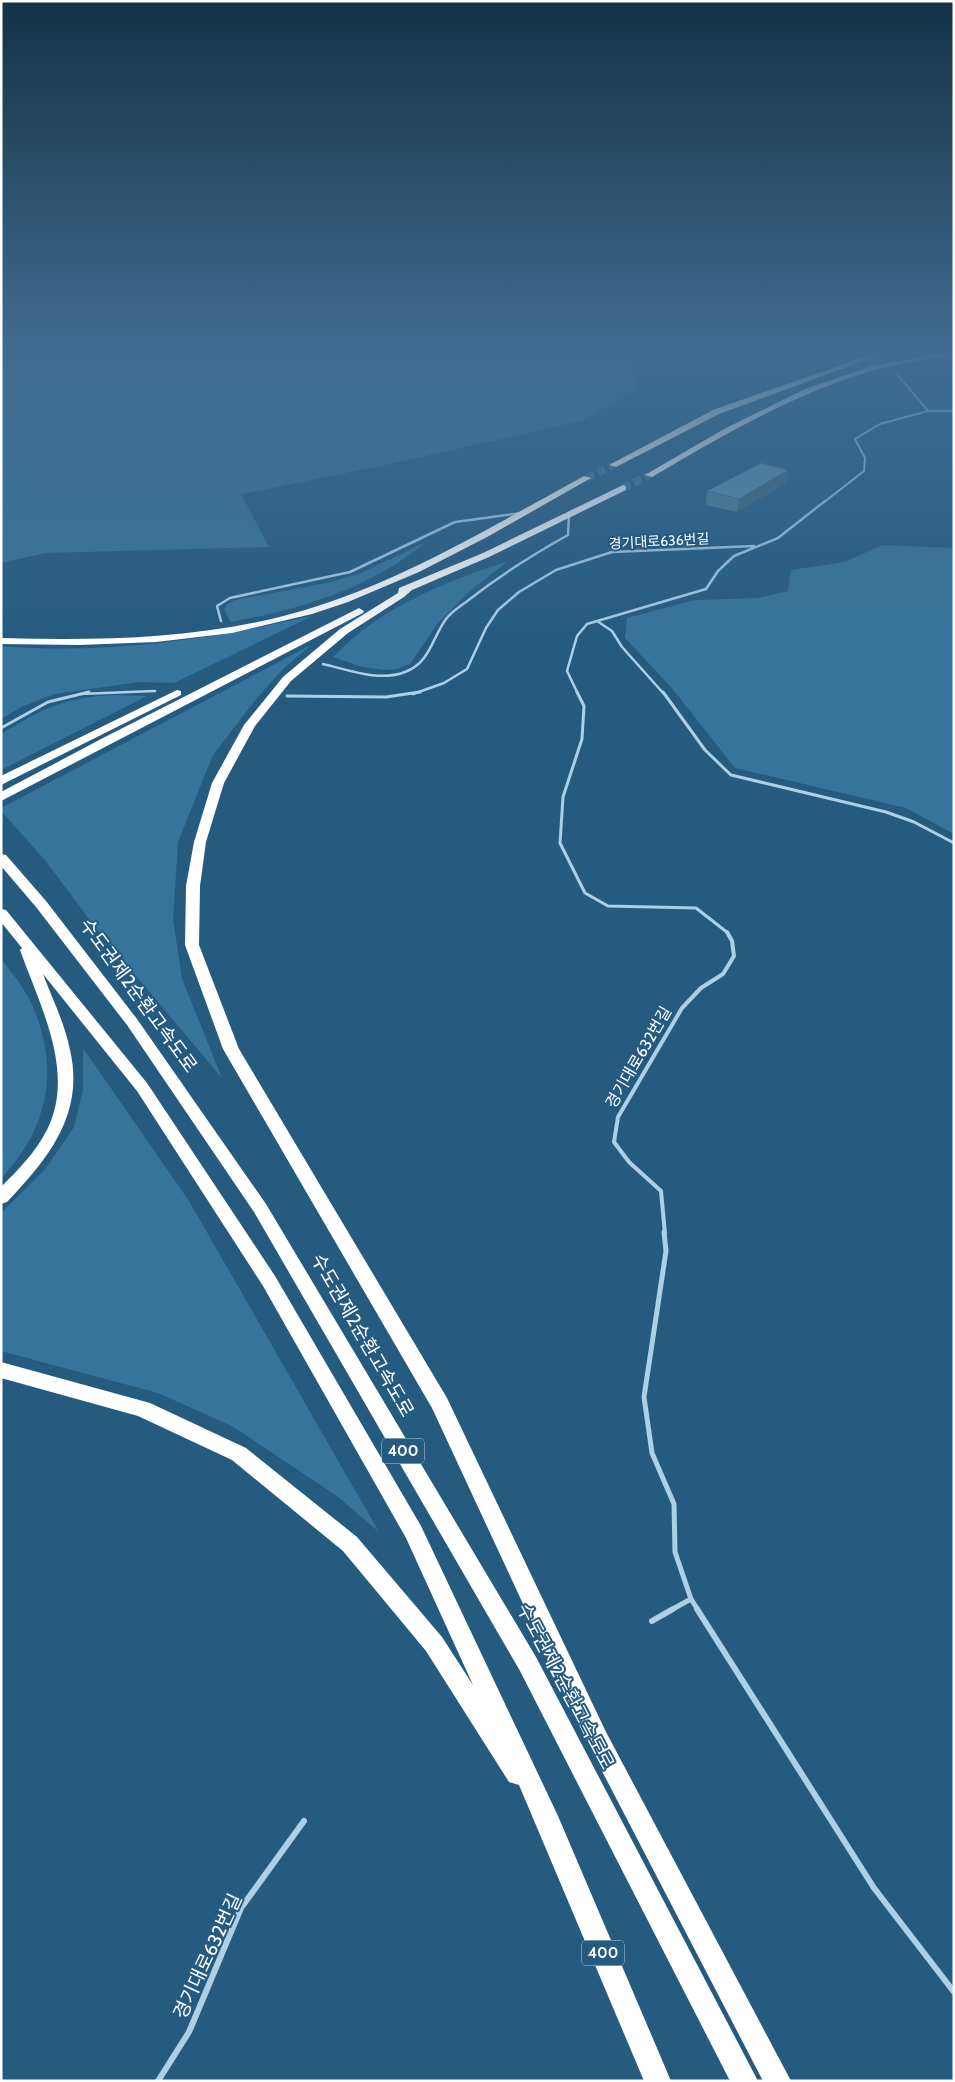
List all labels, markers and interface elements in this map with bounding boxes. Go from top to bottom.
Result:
street label: 경기대로636번길 [608,529,710,553]
street label: 수도권제2순환고속도로 [75,914,202,1077]
street label: 경기대로632번길 [602,1003,675,1112]
street label: 수도권제2순환고속도로 [306,1249,419,1421]
road number: 400 [382,1438,424,1464]
street label: 수도권제2순환고속도로 [512,1599,619,1773]
street label: 경기대로632번길 [168,1890,247,2023]
road number: 400 [582,1940,624,1966]

